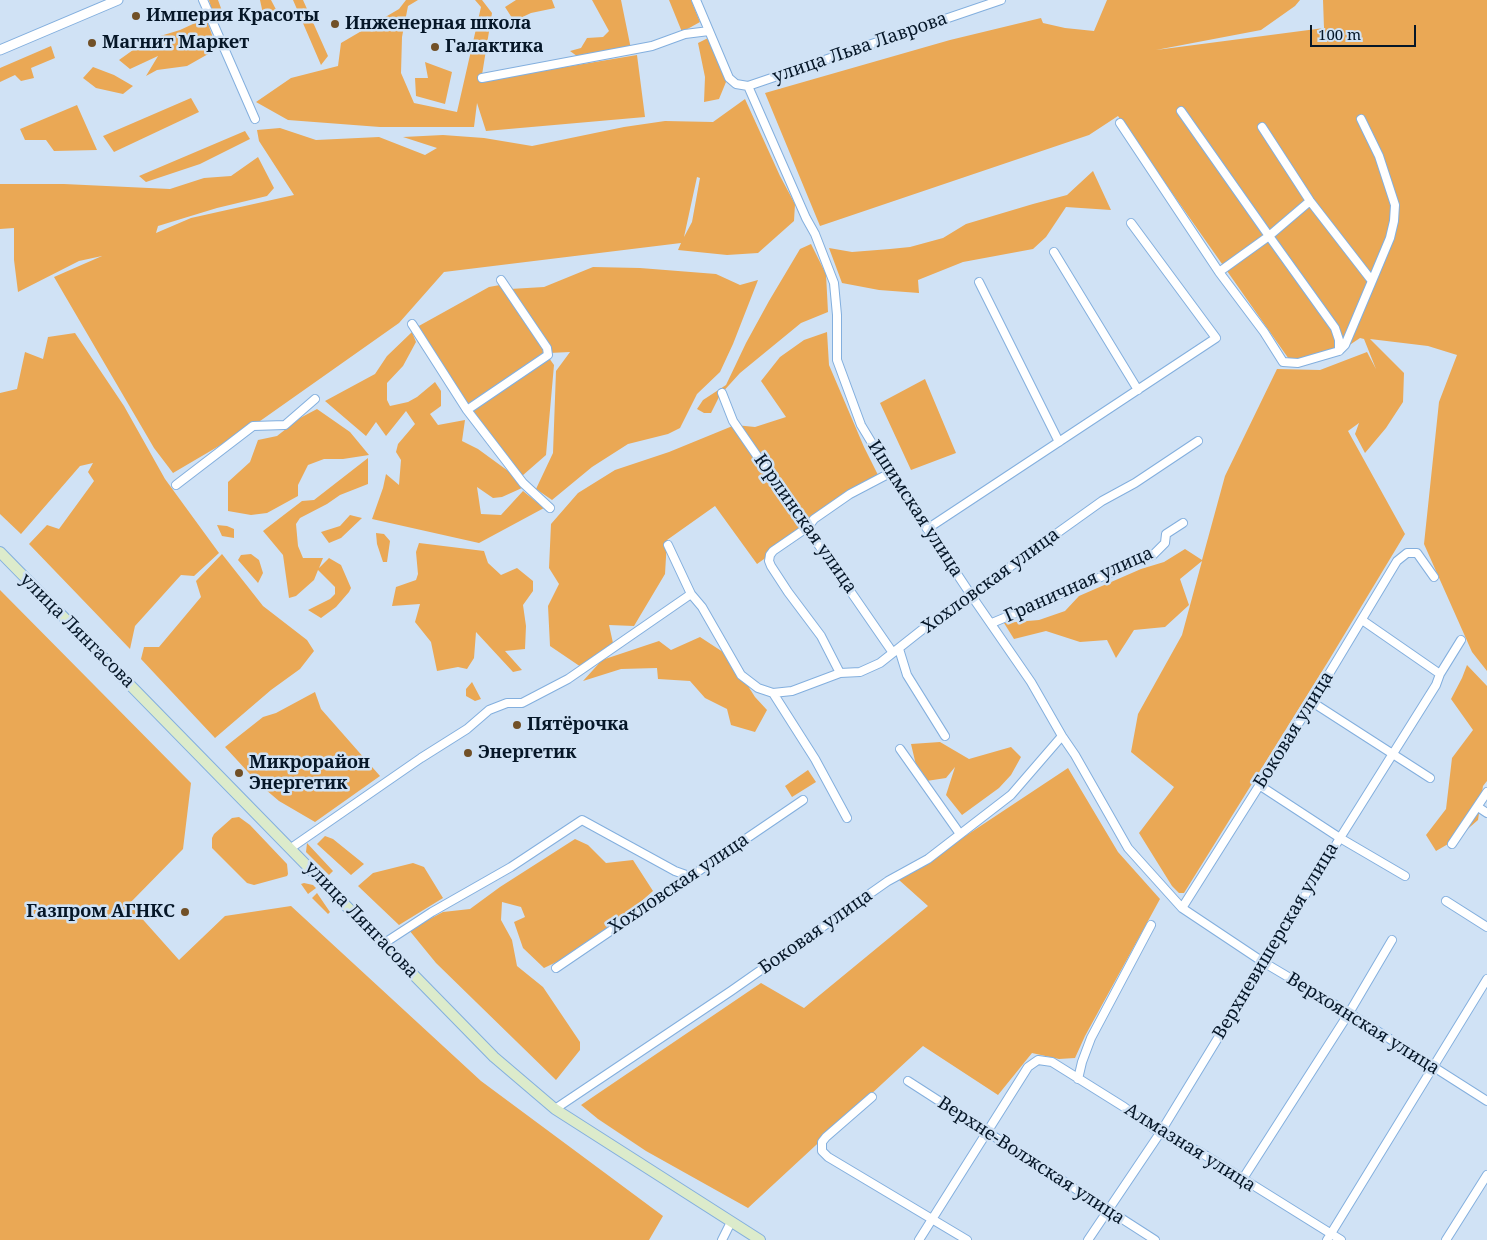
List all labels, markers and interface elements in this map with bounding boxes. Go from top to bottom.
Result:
place label: Империя Красоты [146,5,319,27]
street label: улица Льва Лаврова [770,8,950,88]
marker: Империя Красоты [130,10,142,22]
place label: Инженерная школа [345,13,531,35]
scale bar [1312,15,1418,47]
marker: Инженерная школа [329,18,341,30]
text: 100 m [1318,24,1361,44]
place label: Магнит Маркет [102,32,249,54]
place label: Галактика [445,36,544,58]
marker: Магнит Маркет [86,37,98,49]
marker: Галактика [429,41,441,53]
street label: Ишимская улица [863,437,967,581]
street label: Юрлинская улица [749,450,861,598]
street label: Хохловская улица [918,524,1064,638]
street label: Граничная улица [1001,543,1157,627]
street label: улица Лянгасова [15,569,139,693]
street label: Боковая улица [1249,668,1339,792]
place label: Пятёрочка [527,714,629,736]
marker: Пятёрочка [511,719,523,731]
place label: Энергетик [478,742,576,764]
marker: Энергетик [462,747,474,759]
place label: Микрорайон Энергетик [249,752,370,794]
marker: Микрорайон Энергетик [233,767,245,779]
street label: Хохловская улица [605,829,753,939]
street label: Верхневишерская улица [1209,839,1343,1043]
street label: улица Лянгасова [300,857,422,983]
street label: Боковая улица [755,885,877,979]
place label: Газпром АГНКС [26,901,175,923]
marker: Газпром АГНКС [179,906,191,918]
street label: Верхоянская улица [1283,968,1443,1080]
street label: Верхне-Волжская улица [934,1092,1128,1230]
street label: Алмазная улица [1121,1099,1259,1197]

